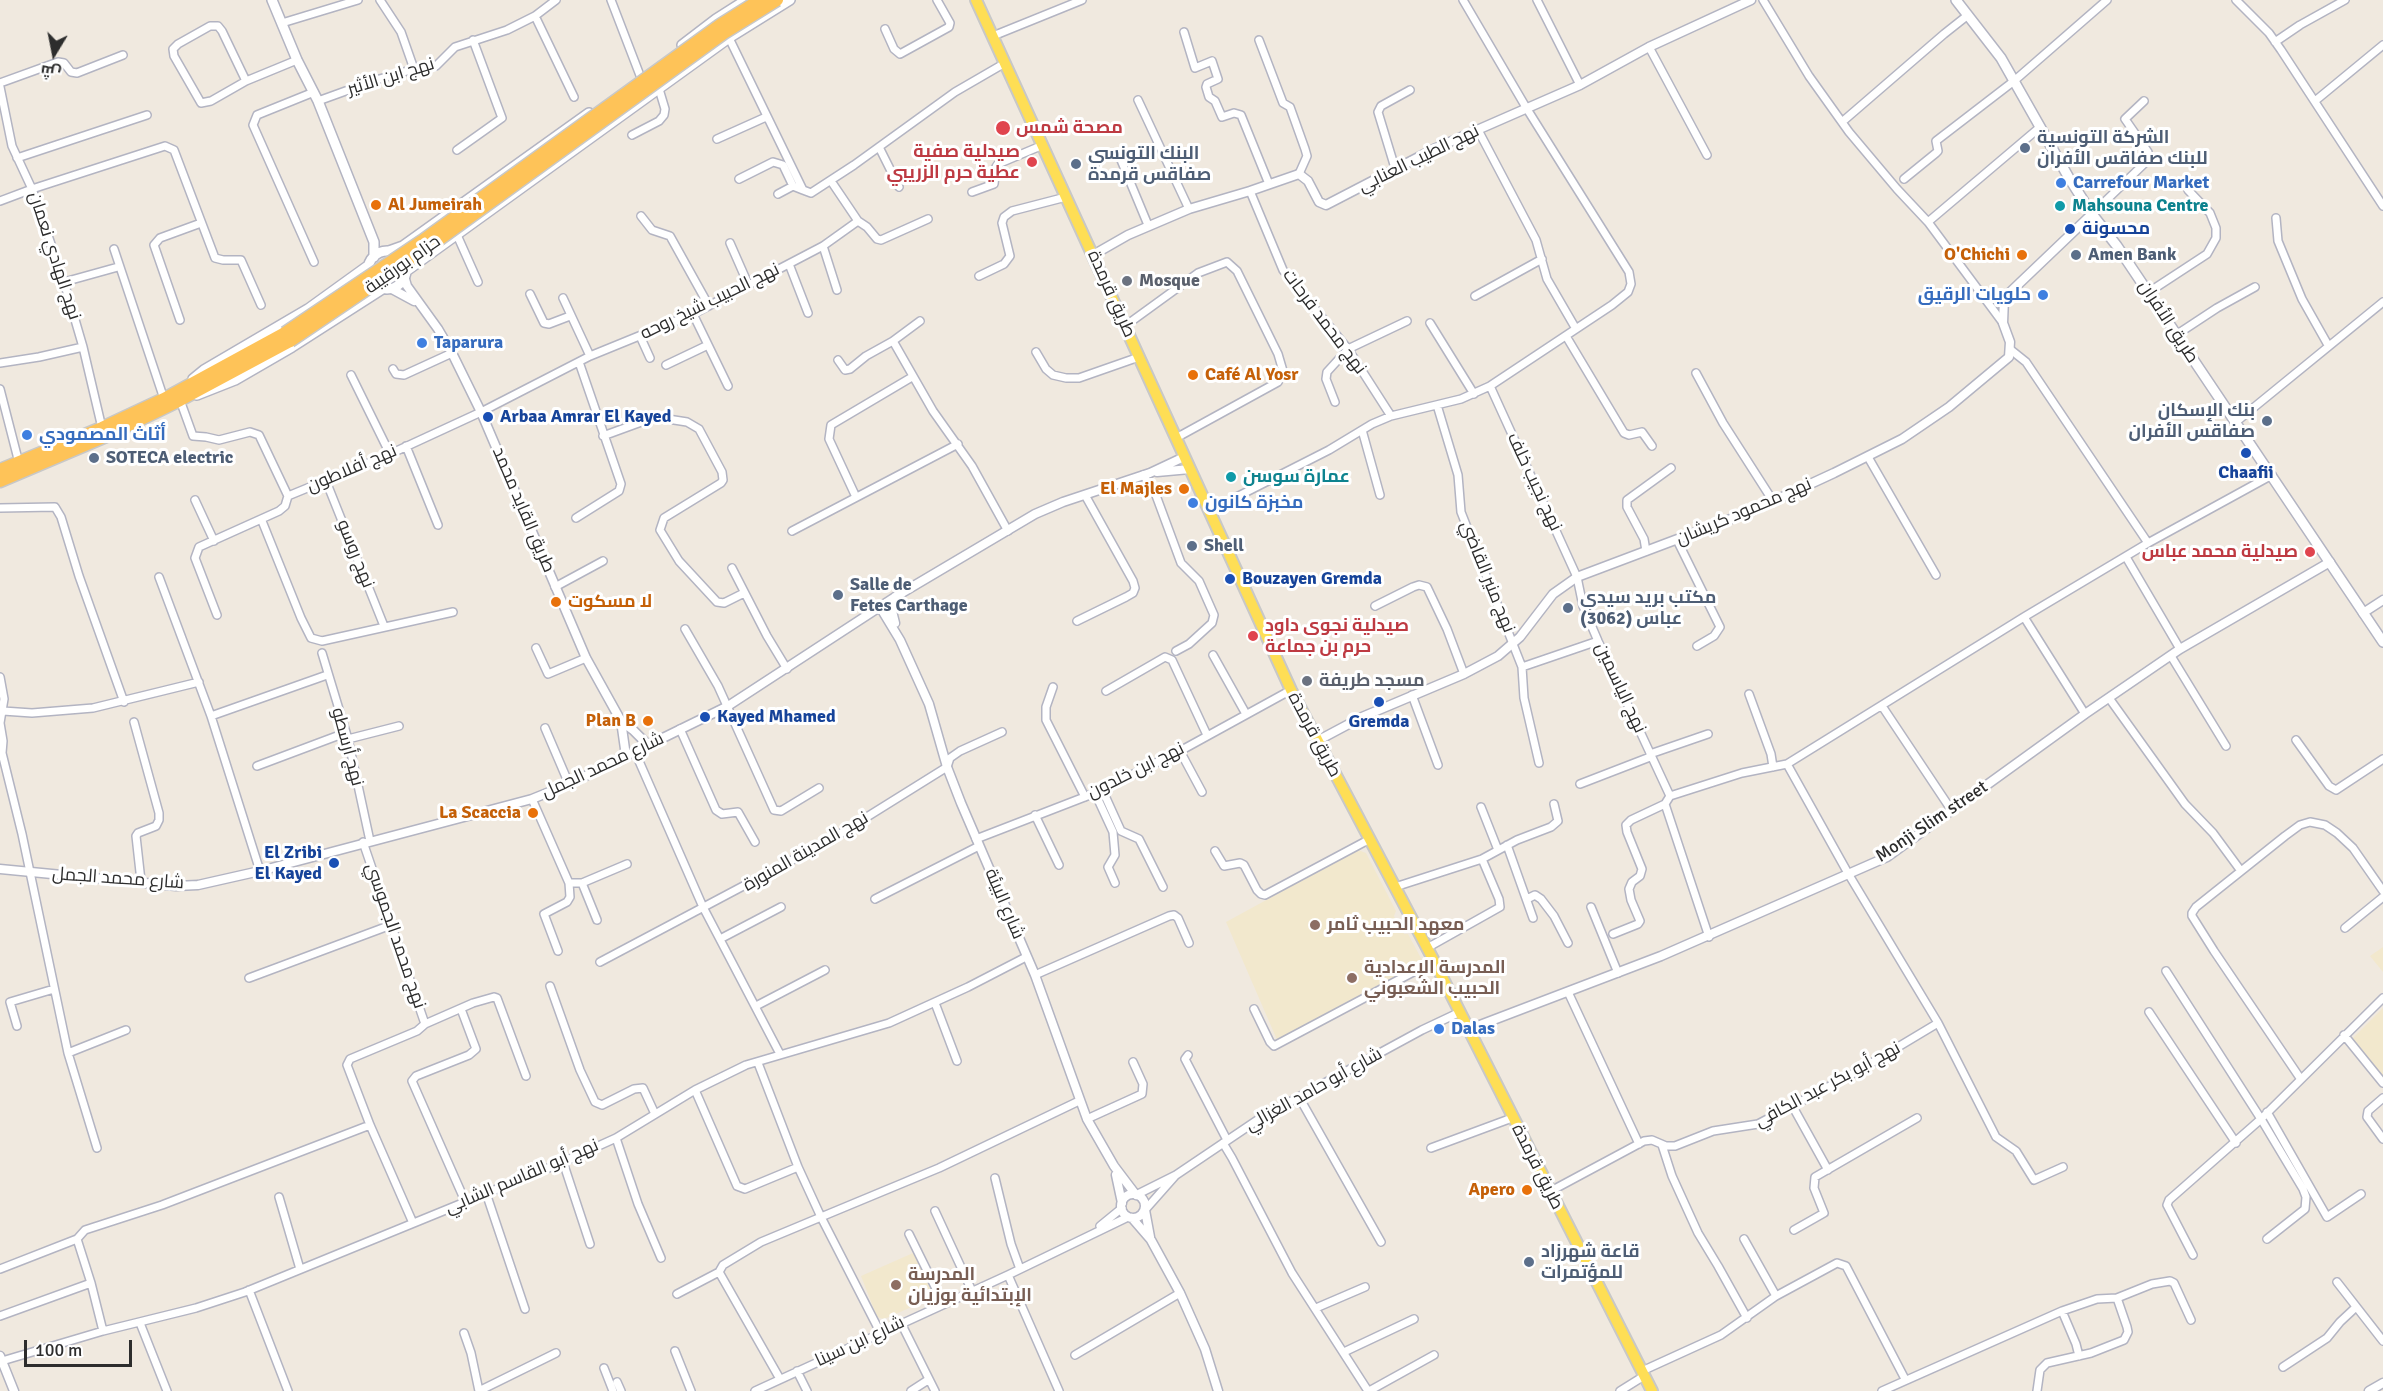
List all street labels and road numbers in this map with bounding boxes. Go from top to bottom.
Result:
street label: نهج ابن الأثير [345,54,437,100]
street label: نهج الطيب العنابي [1355,120,1483,198]
street label: نهج الهادي نعمان [23,189,85,323]
street label: حزام بورقيبة [361,231,445,299]
street label: طريق قرمدة [1082,247,1140,341]
street label: نهج الحبيب شيخ روحه [637,259,783,345]
street label: نهج محمد فرحات [1277,265,1371,379]
street label: طريق الأفران [2133,276,2203,368]
street label: نهج نجيب خلف [1502,429,1566,535]
street label: نهج أفلاطون [304,440,400,498]
street label: طريق القايد محمد [487,444,559,576]
street label: نهج محمود كريشان [1673,474,1815,550]
street label: نهج روسو [332,517,378,591]
street label: نهج منير القاضي [1455,518,1519,636]
street label: نهج الياسمين [1590,639,1650,737]
street label: طريق قرمدة [1283,689,1345,781]
street label: نهج أرسطو [326,705,368,789]
street label: شارع محمد الجمل [538,728,668,804]
street label: نهج ابن خلدون [1084,738,1188,804]
street label: Monji Slim street [1872,777,1992,867]
street label: نهج المدينة المنورة [740,807,872,897]
street label: نهج محمد الجموسي [360,860,430,1012]
street label: شارع محمد الجمل [51,864,185,894]
street label: شارع البيئة [979,865,1029,943]
street label: نهج أبو بكر عبد الكافي [1752,1038,1904,1132]
street label: شارع أبو حامد الغزالي [1242,1043,1386,1137]
street label: طريق قرمدة [1506,1121,1568,1213]
street label: نهج أبو القاسم الشابي [442,1135,602,1219]
street label: شارع ابن سينا [812,1312,908,1372]

